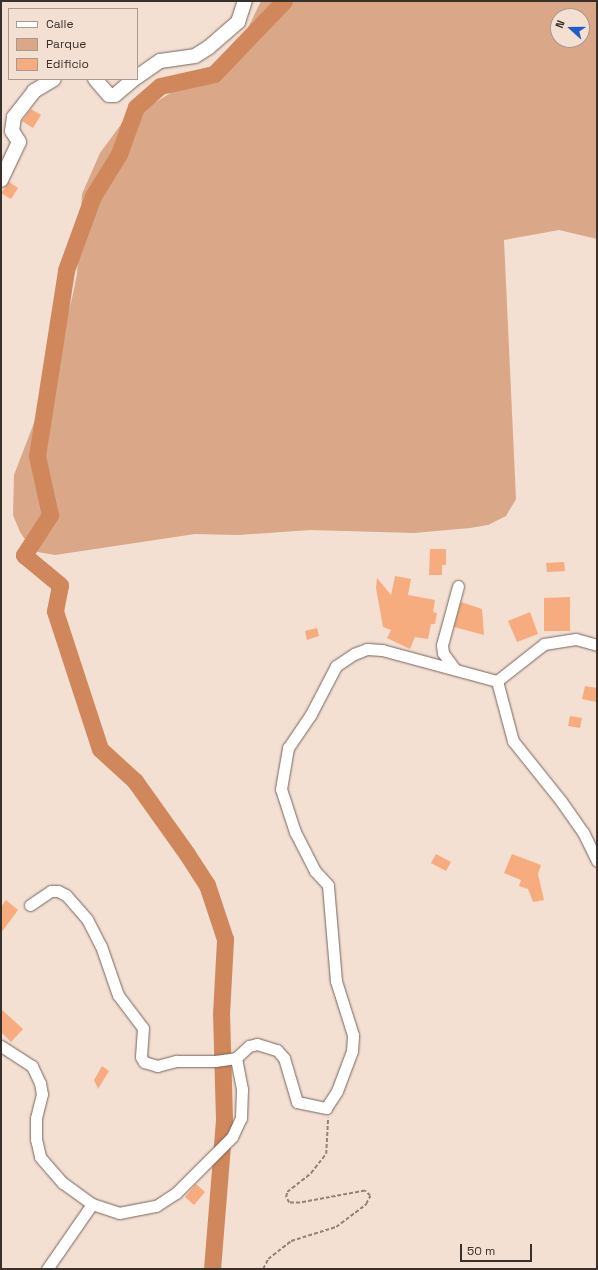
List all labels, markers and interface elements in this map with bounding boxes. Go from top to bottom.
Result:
legend [8,8,138,80]
north arrow [550,8,590,48]
text: Calle [46,16,74,32]
text: N [552,18,568,30]
text: Parque [46,36,86,52]
text: Edificio [46,56,89,72]
scale bar [462,1236,534,1262]
text: 50 m [467,1243,495,1259]

